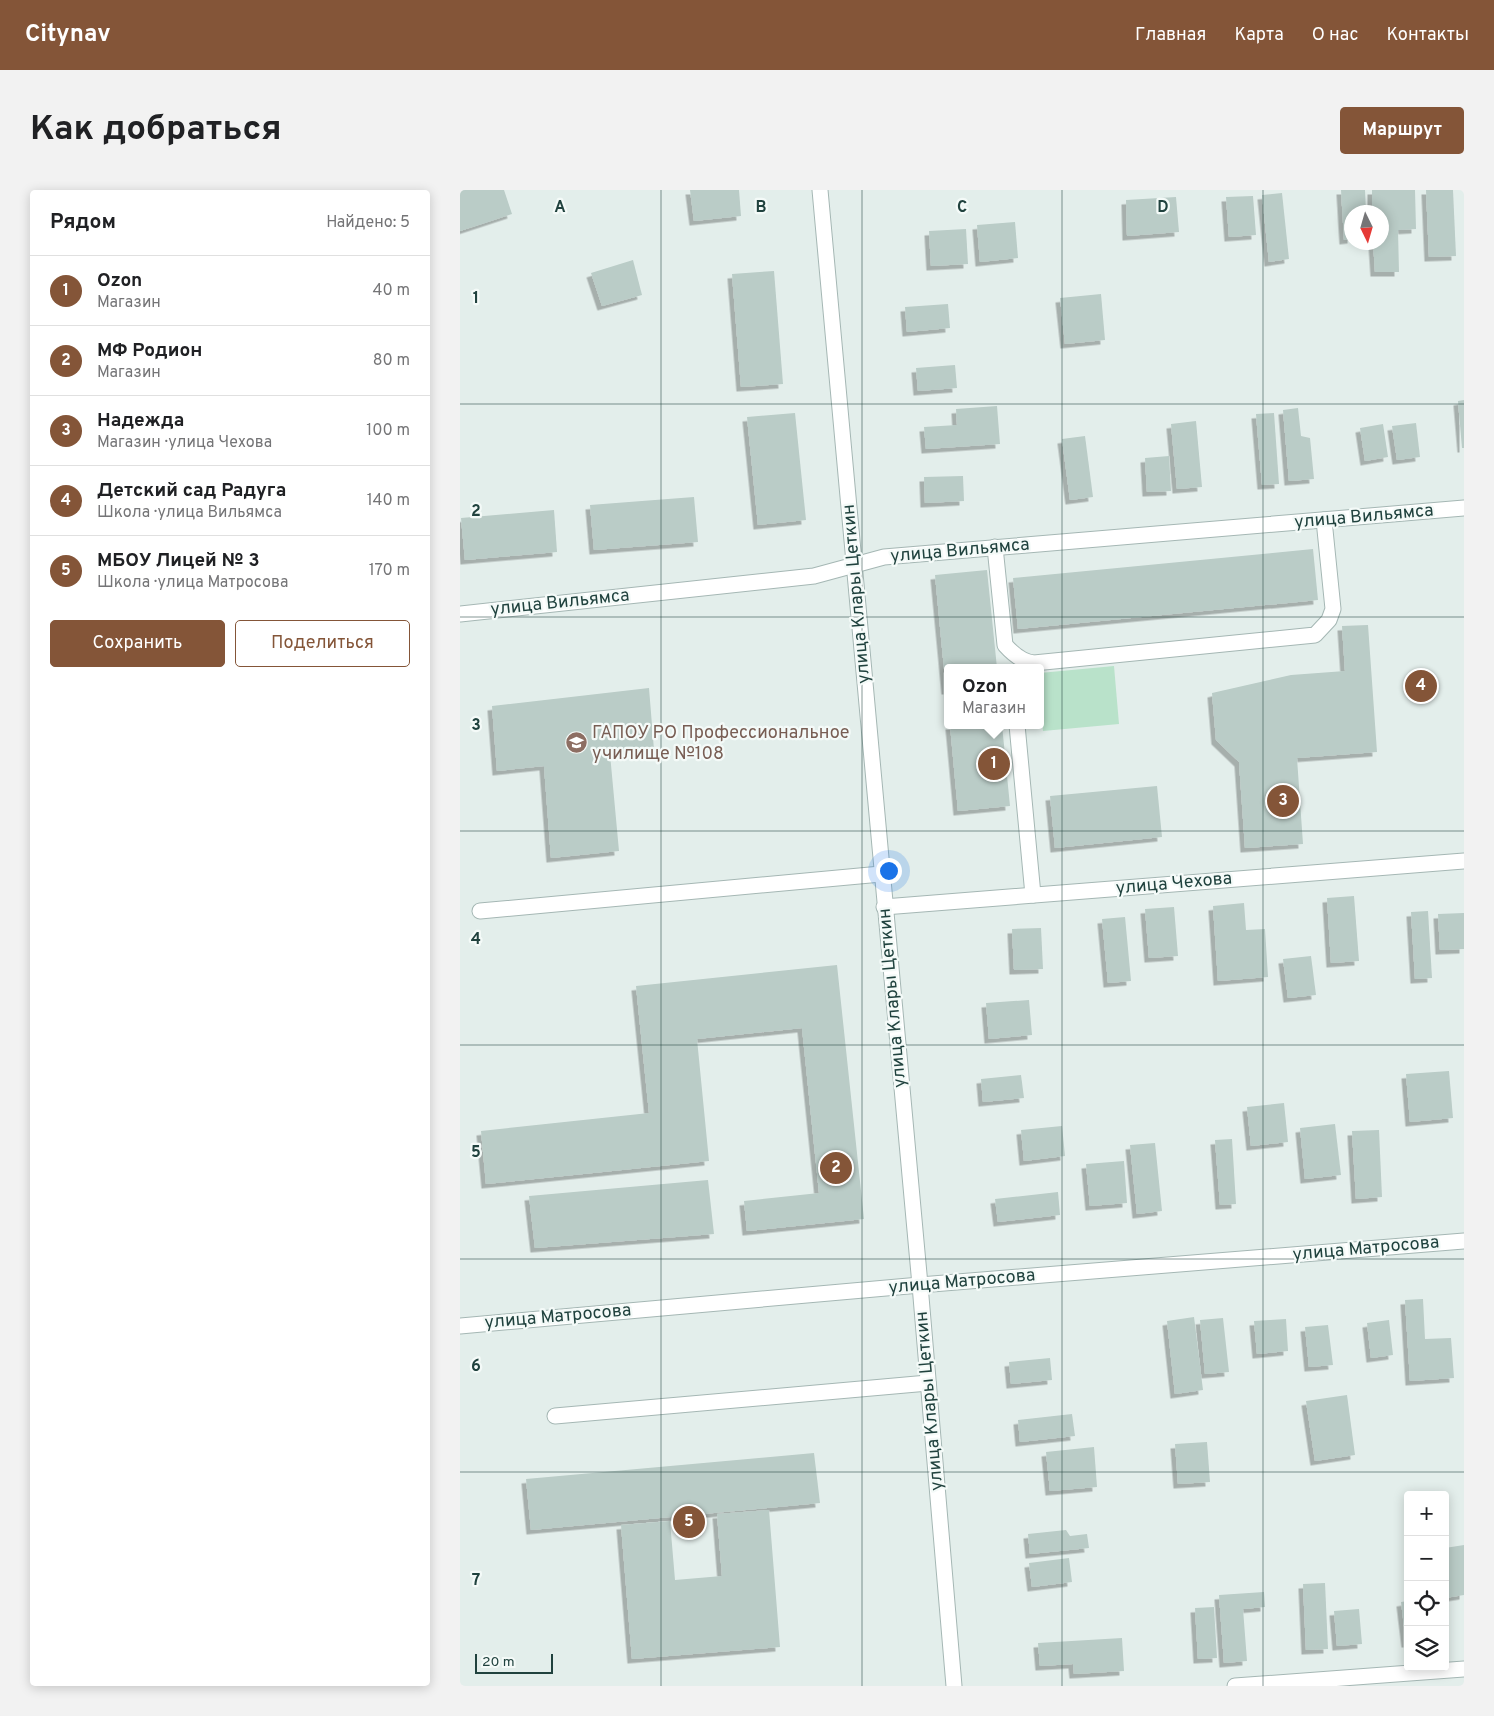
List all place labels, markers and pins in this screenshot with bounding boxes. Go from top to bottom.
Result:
pin: 4 [1405,667,1437,705]
place label: ГАПОУ РО Профессиональное училище №108 [592,722,850,766]
school or university icon: ГАПОУ РО Профессиональное училище №108 [564,731,588,755]
pin: 1 [978,745,1010,783]
pin: 3 [1267,782,1299,820]
pin: 2 [820,1149,852,1187]
pin: 5 [673,1503,705,1541]

